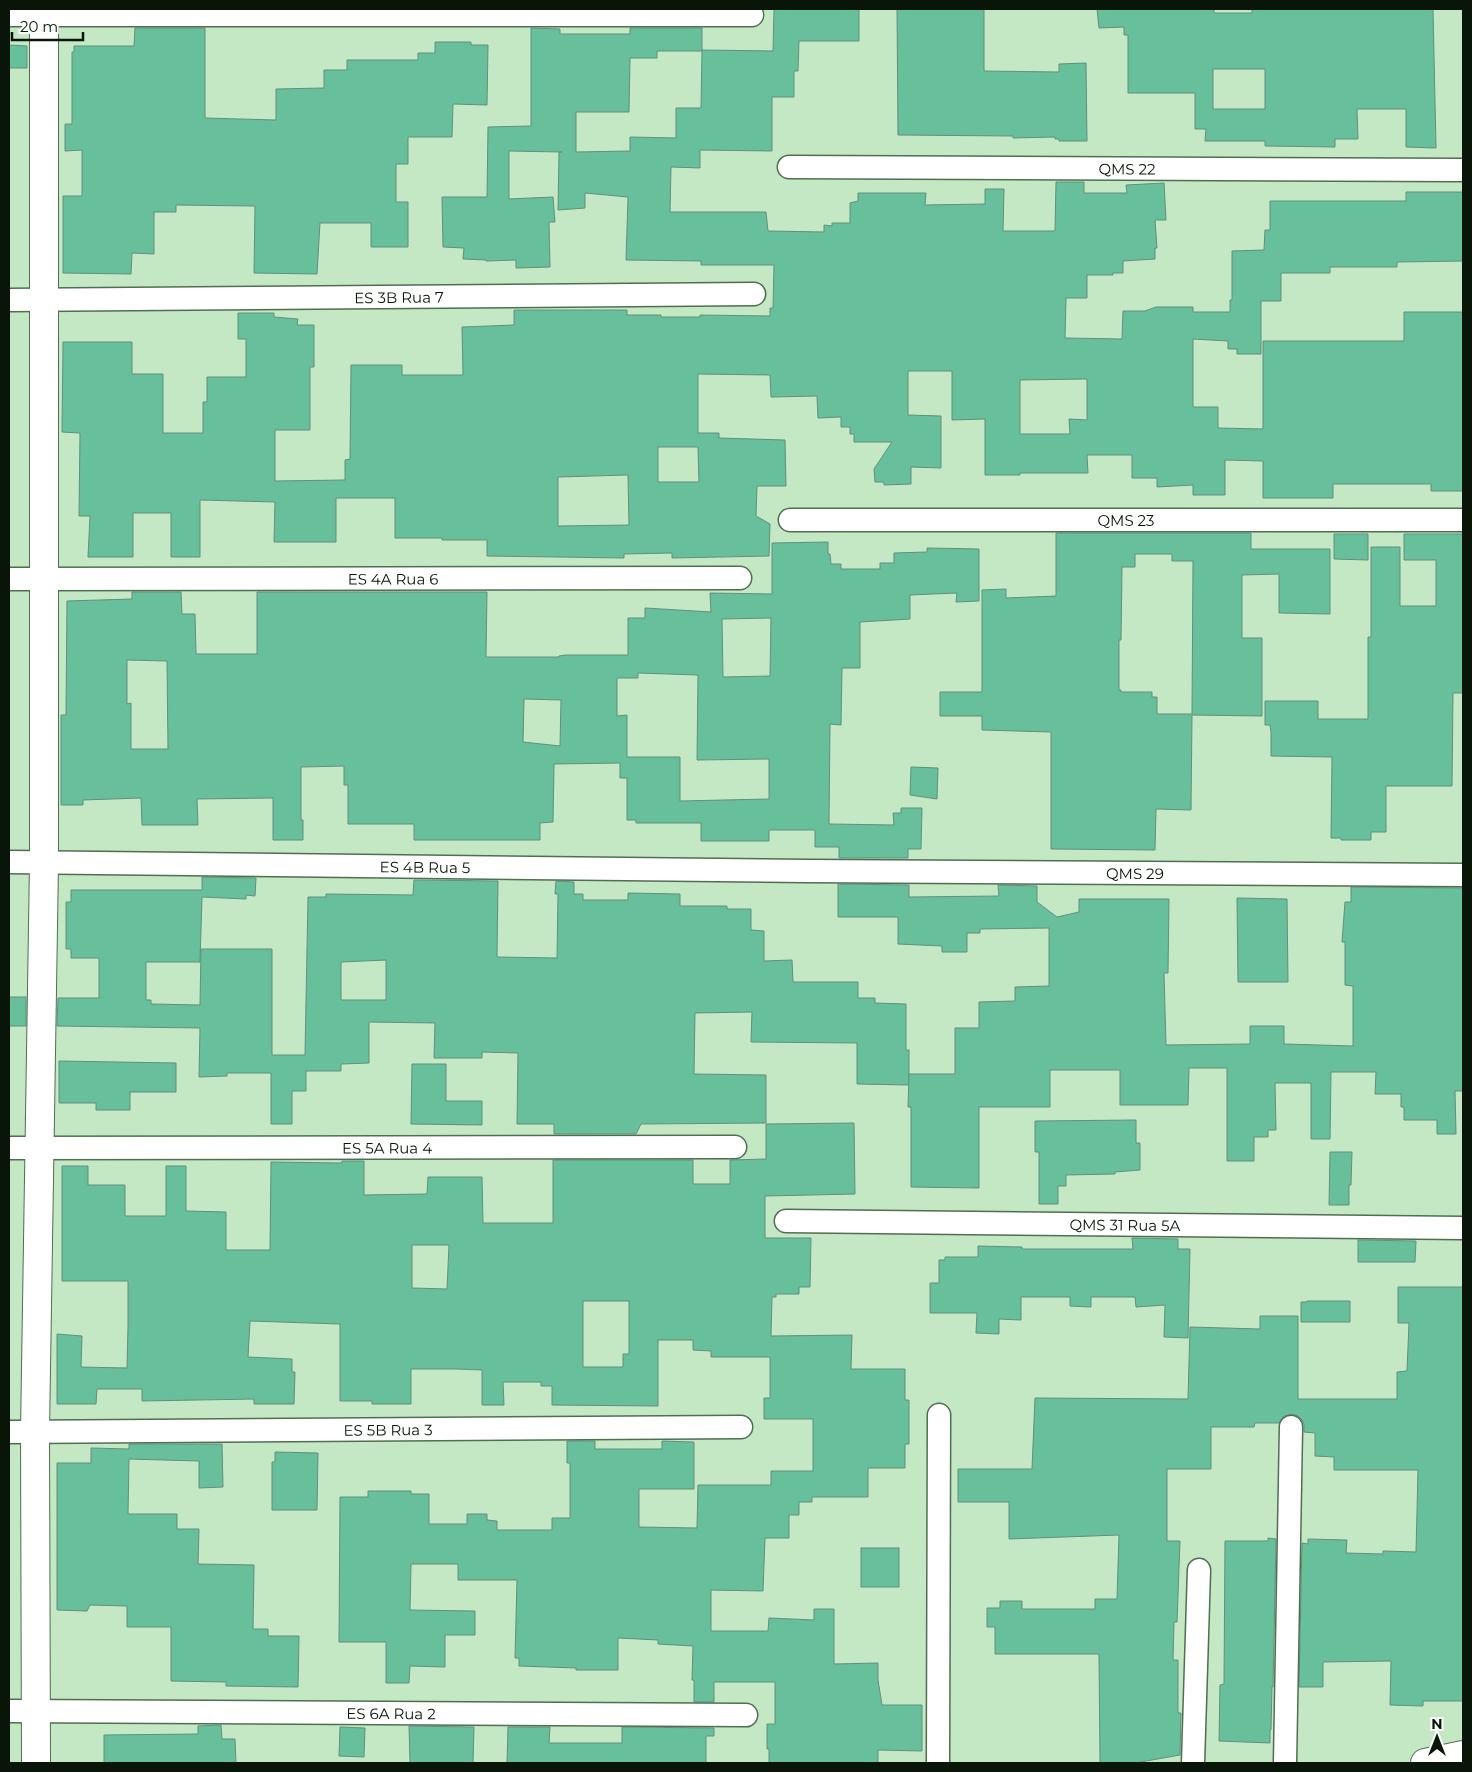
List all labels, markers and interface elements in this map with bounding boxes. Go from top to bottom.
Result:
scale bar [12,10,84,42]
text: 20 m [20,17,58,36]
street label: QMS 22 [1098,159,1156,178]
street label: ES 3B Rua 7 [354,287,444,307]
street label: QMS 23 [1097,511,1155,530]
street label: ES 4A Rua 6 [348,569,438,588]
street label: ES 4B Rua 5 [380,857,470,877]
street label: QMS 29 [1106,863,1164,883]
street label: ES 5A Rua 4 [342,1138,432,1157]
street label: QMS 31 Rua 5A [1069,1214,1181,1235]
street label: ES 5B Rua 3 [343,1420,433,1439]
street label: ES 6A Rua 2 [346,1703,436,1723]
north arrow [1412,1712,1462,1762]
text: N [1431,1715,1443,1733]

